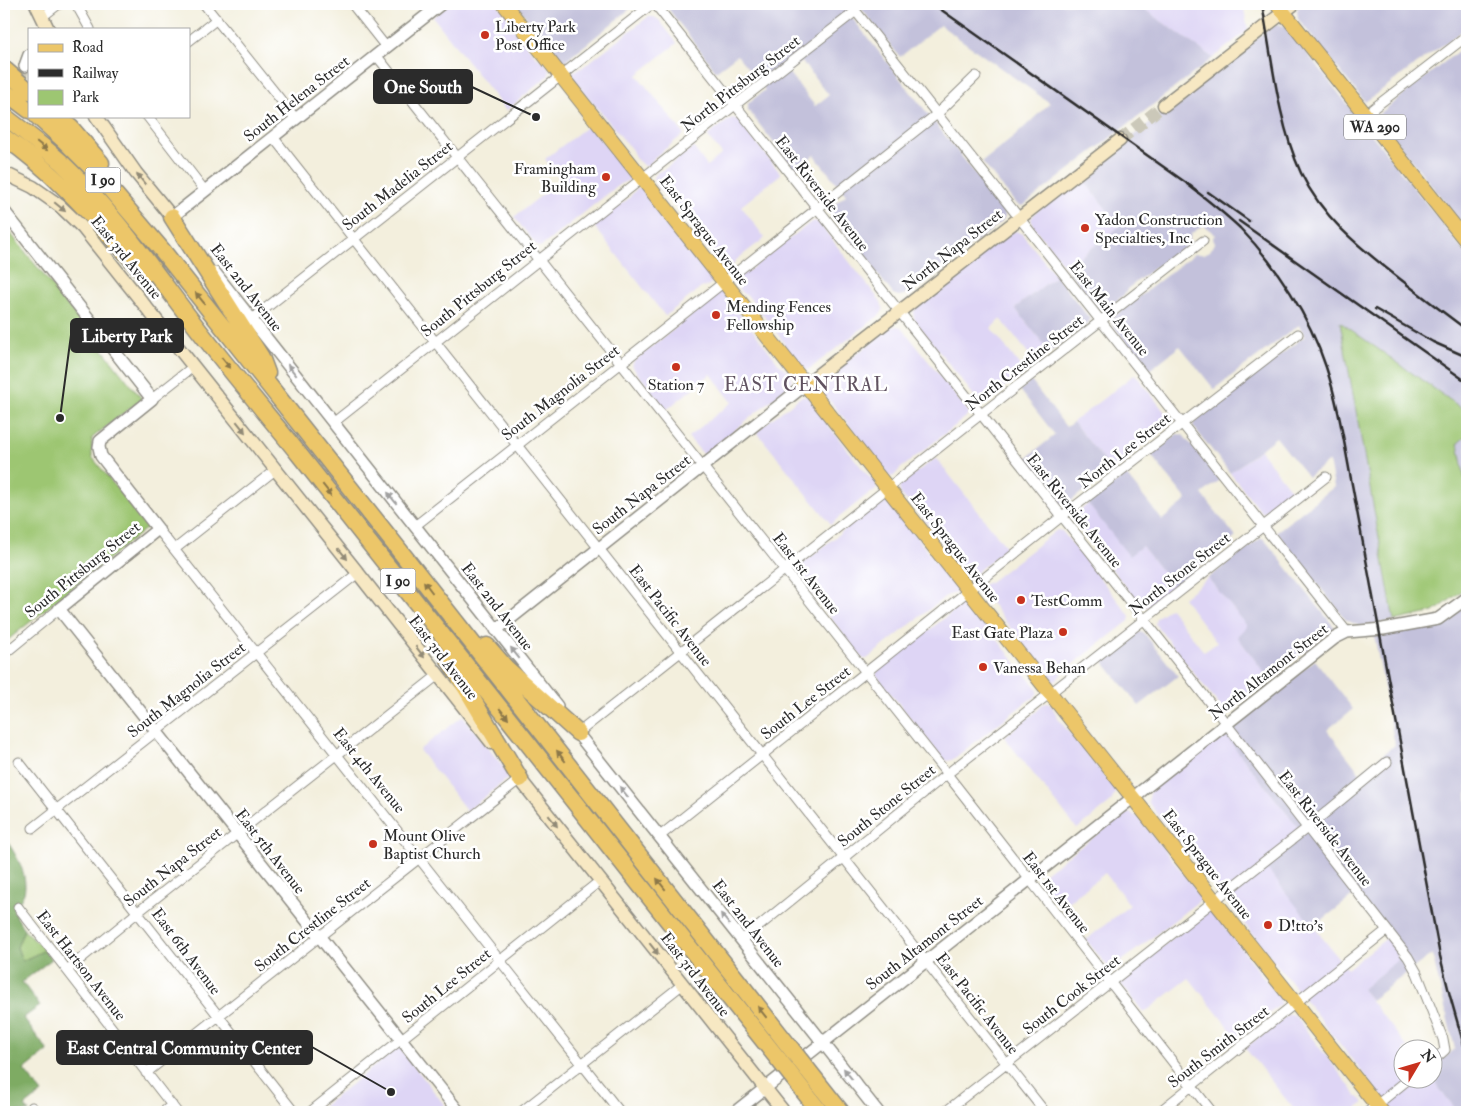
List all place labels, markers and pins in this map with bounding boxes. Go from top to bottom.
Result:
place label: Liberty Park Post Office [495,17,576,55]
marker: Liberty Park Post Office [479,29,491,41]
callout: One South [374,70,472,103]
place label: Framingham Building [514,159,597,197]
marker: Framingham Building [600,171,612,183]
place label: Yadon Construction Specialties, Inc. [1095,210,1223,249]
marker: Yadon Construction Specialties, Inc. [1079,222,1091,234]
place label: Mending Fences Fellowship [726,297,831,336]
marker: Mending Fences Fellowship [710,309,722,321]
callout: Liberty Park [71,319,183,352]
marker: Station 7 [670,361,682,373]
place label: Station 7 [648,375,705,395]
place label: TestComm [1031,591,1103,611]
marker: TestComm [1015,594,1027,606]
place label: East Gate Plaza [951,623,1053,643]
marker: East Gate Plaza [1057,626,1069,638]
place label: Vanessa Behan [993,658,1086,678]
marker: Vanessa Behan [977,661,989,673]
place label: Mount Olive Baptist Church [383,826,481,865]
marker: Mount Olive Baptist Church [367,838,379,850]
place label: D!tto's [1278,916,1323,936]
marker: D!tto's [1262,919,1274,931]
callout: East Central Community Center [57,1031,312,1064]

